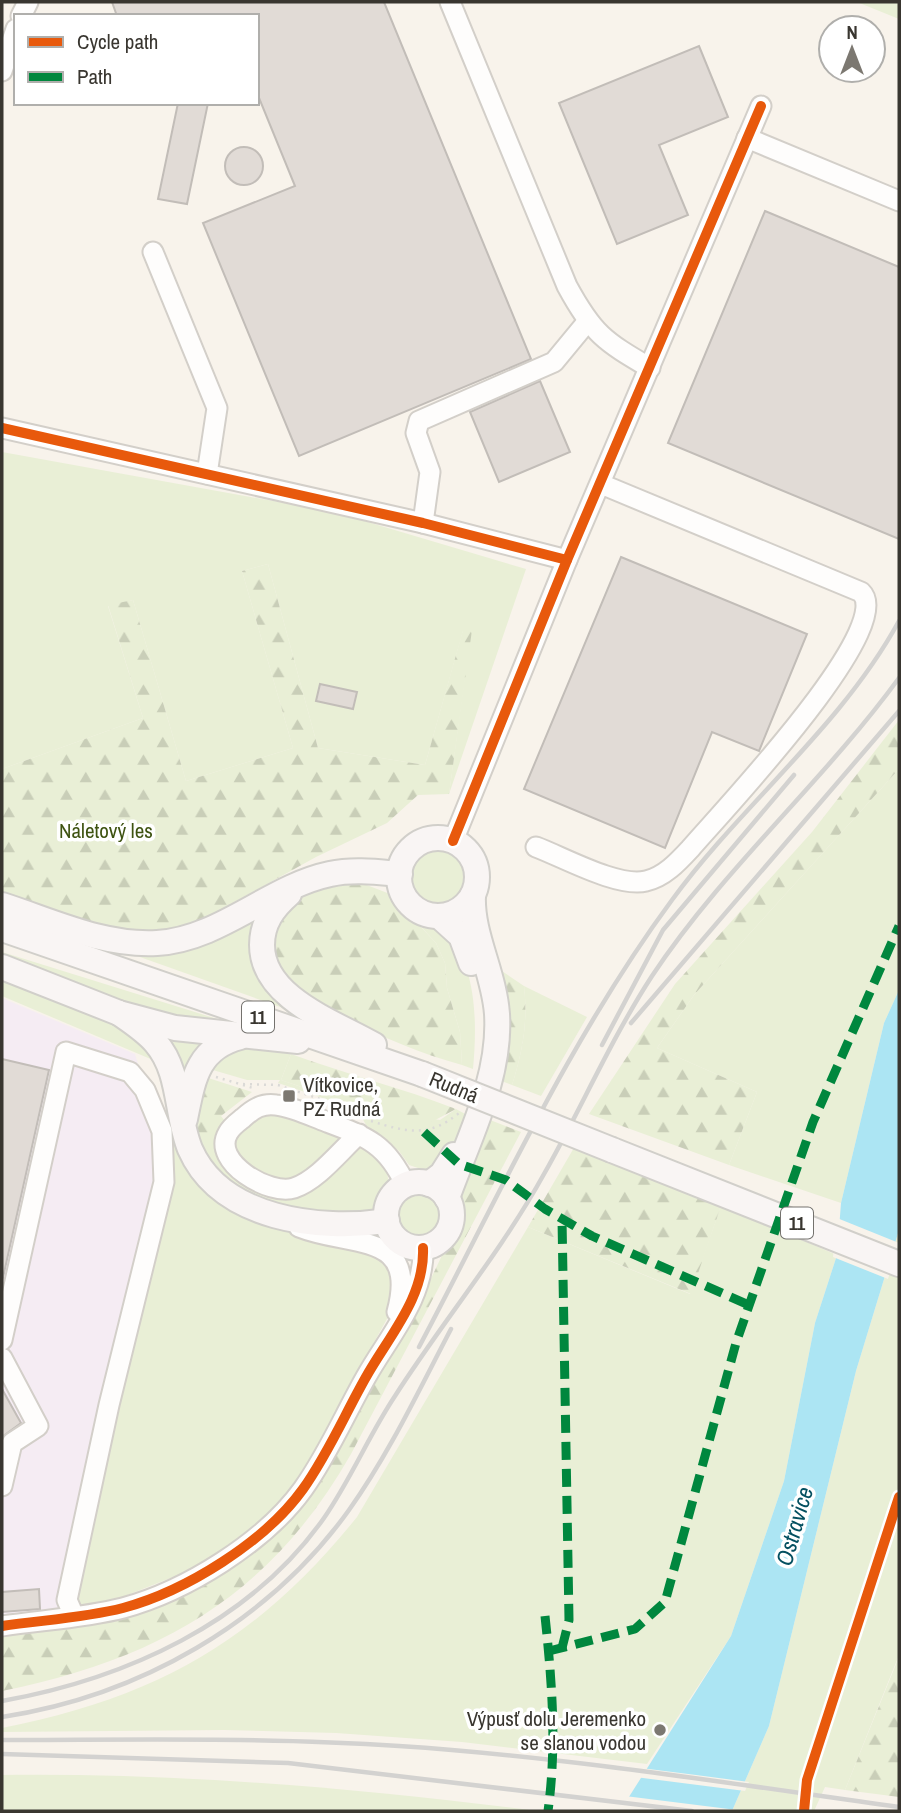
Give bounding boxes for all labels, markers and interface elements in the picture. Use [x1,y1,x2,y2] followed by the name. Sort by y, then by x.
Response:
[14,14,259,105] legend
[817,14,887,84] north arrow
[846,19,858,45] text: N
[77,27,158,56] text: Cycle path
[77,62,112,91] text: Path
[59,816,153,845] park label: Náletový les
[242,1001,274,1032] road number: 11
[425,1064,483,1110] street label: Rudná
[303,1070,381,1123] place label: Vítkovice, PZ Rudná
[281,1088,297,1104] marker: Vítkovice, PZ Rudná
[781,1208,813,1238] road number: 11
[768,1483,820,1569] water label: Ostravice
[467,1704,646,1757] place label: Výpusť dolu Jeremenko se slanou vodou
[652,1722,668,1738] marker: Výpusť dolu Jeremenko se slanou vodou

